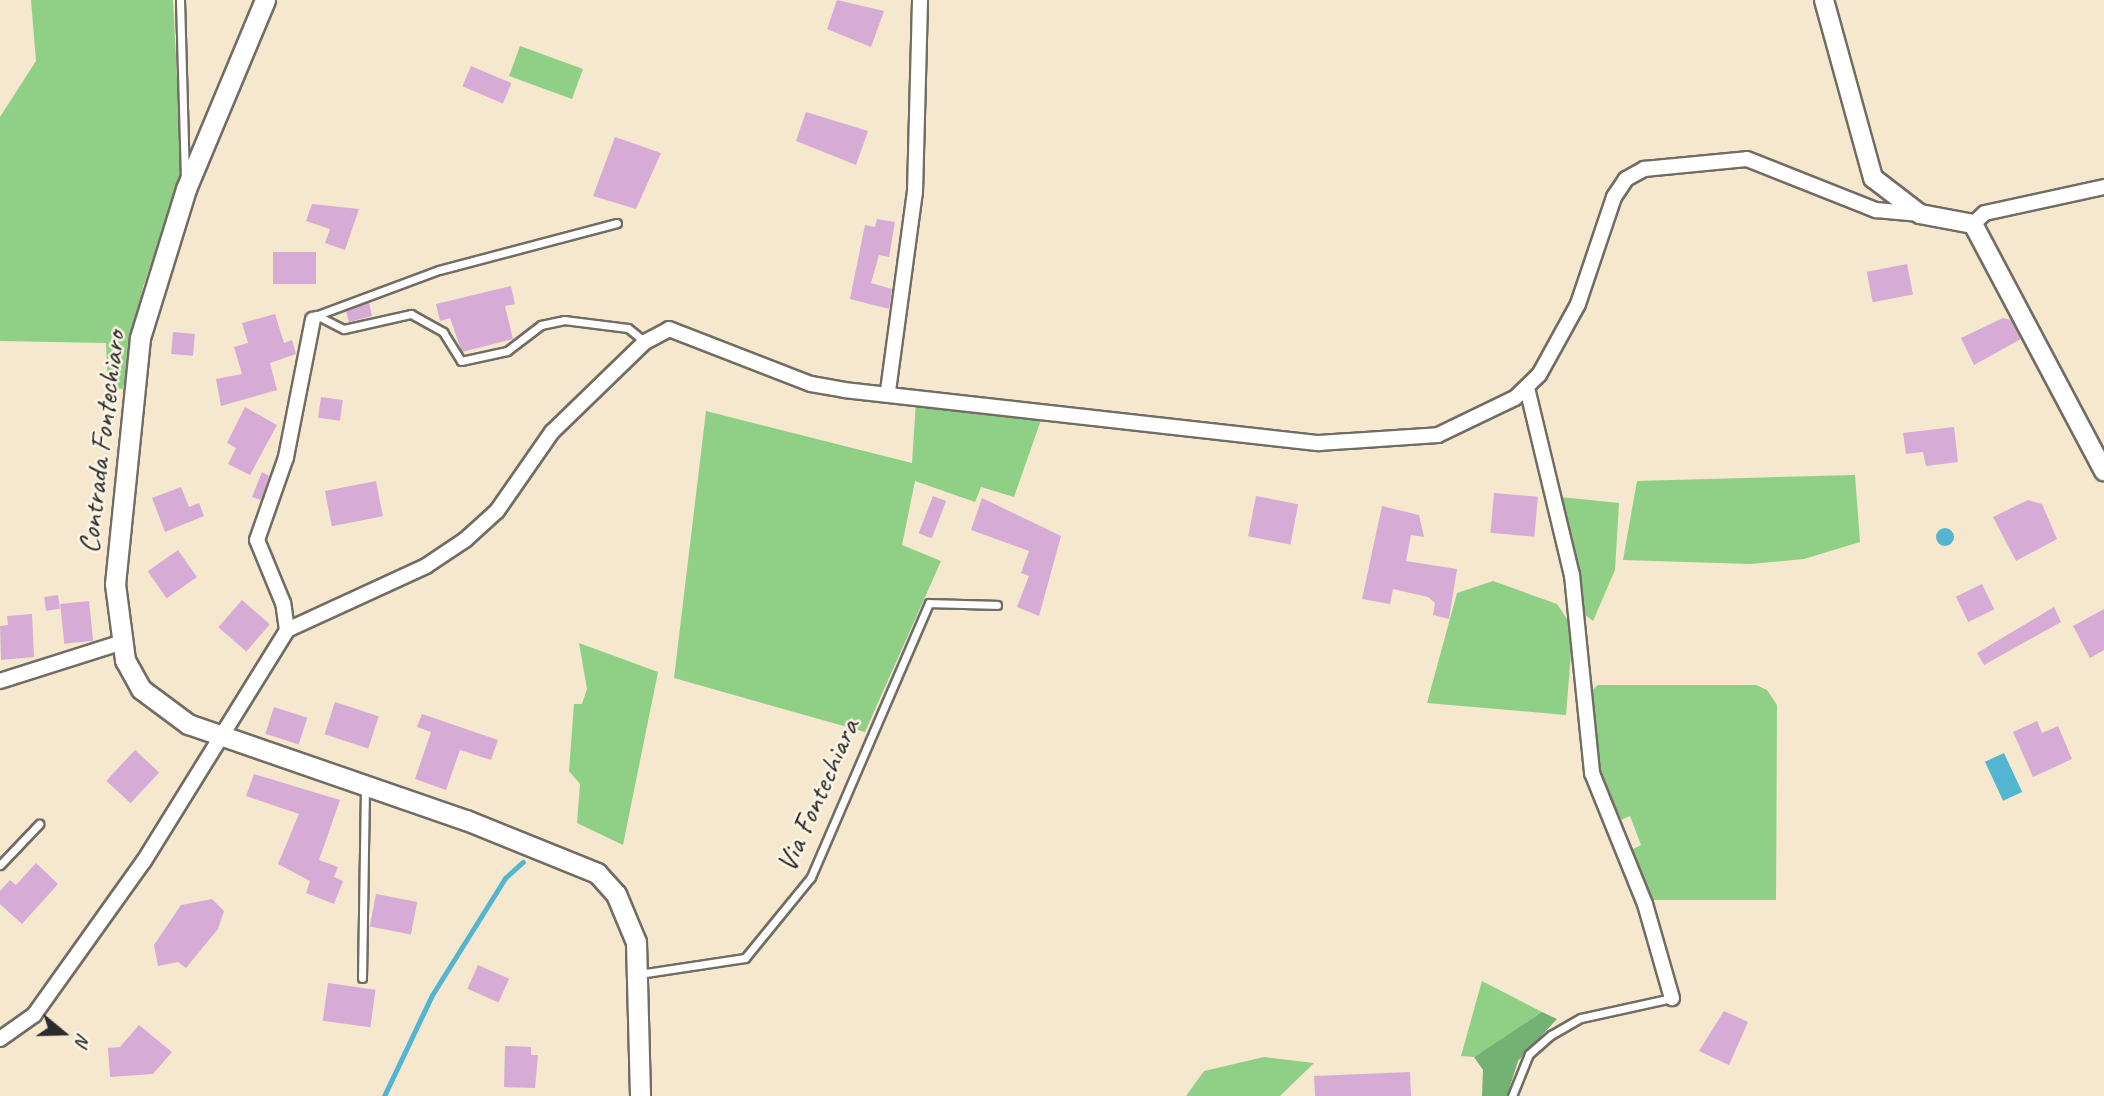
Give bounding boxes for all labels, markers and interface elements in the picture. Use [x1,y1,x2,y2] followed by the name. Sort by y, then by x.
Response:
[69,328,133,556] street label: Contrada Fontechiaro
[767,713,867,877] street label: Via Fontechiara
[28,998,98,1068] north arrow
[70,1030,96,1049] text: N

